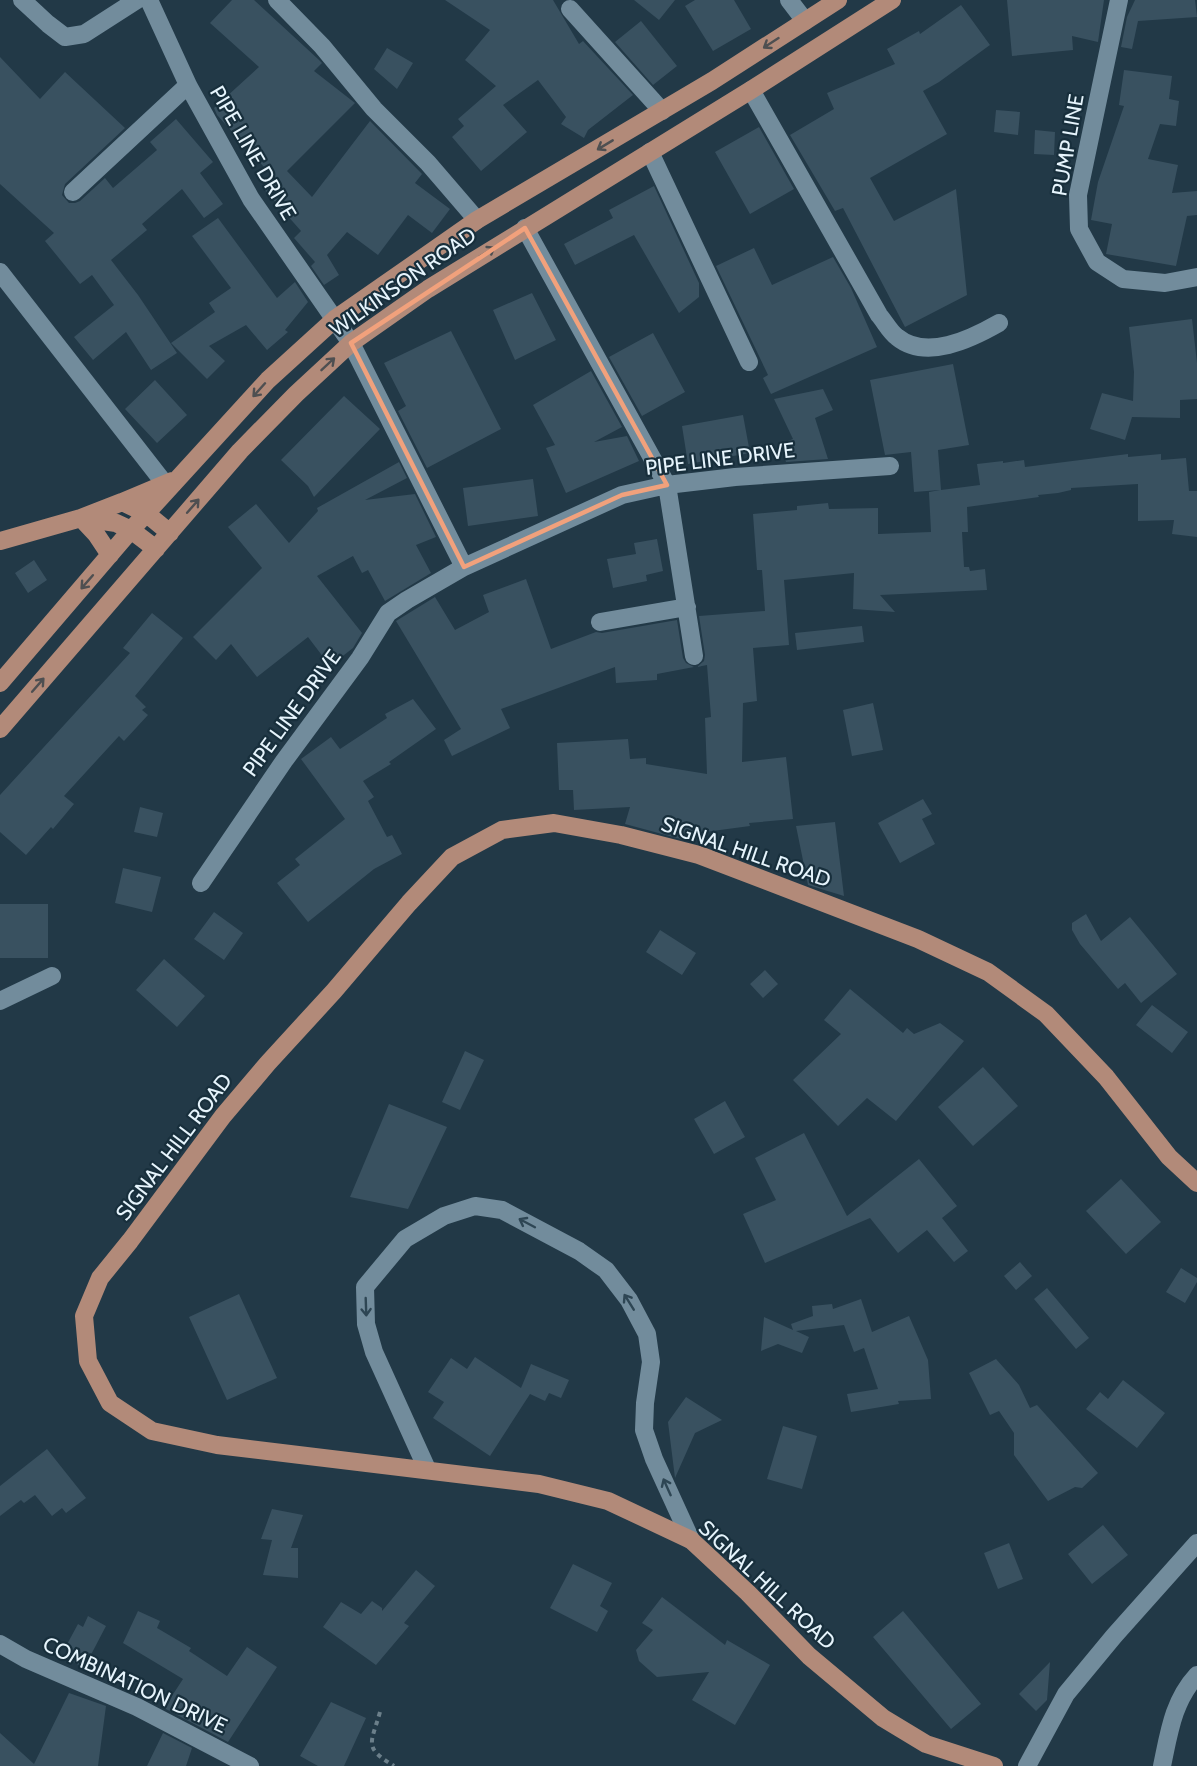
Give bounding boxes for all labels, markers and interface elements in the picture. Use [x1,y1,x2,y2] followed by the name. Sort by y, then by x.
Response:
[763,36,780,49] one-way arrow
[205,81,302,224] street label: PIPE LINE DRIVE
[1046,92,1089,198] street label: PUMP LINE
[597,139,614,151] one-way arrow
[325,222,481,341] street label: WILKINSON ROAD
[478,246,494,258] one-way arrow
[320,357,335,371] one-way arrow
[252,383,266,398] one-way arrow
[644,437,796,480] street label: PIPE LINE DRIVE
[187,498,200,514] one-way arrow
[80,574,93,590] one-way arrow
[237,644,346,781] street label: PIPE LINE DRIVE
[31,678,45,693] one-way arrow
[658,811,834,892] street label: SIGNAL HILL ROAD
[110,1068,237,1225] street label: SIGNAL HILL ROAD
[519,1217,536,1229] one-way arrow
[623,1294,635,1311] one-way arrow
[360,1297,371,1317] one-way arrow
[660,1478,671,1496] one-way arrow
[694,1515,841,1654] street label: SIGNAL HILL ROAD
[39,1631,231,1738] street label: COMBINATION DRIVE

